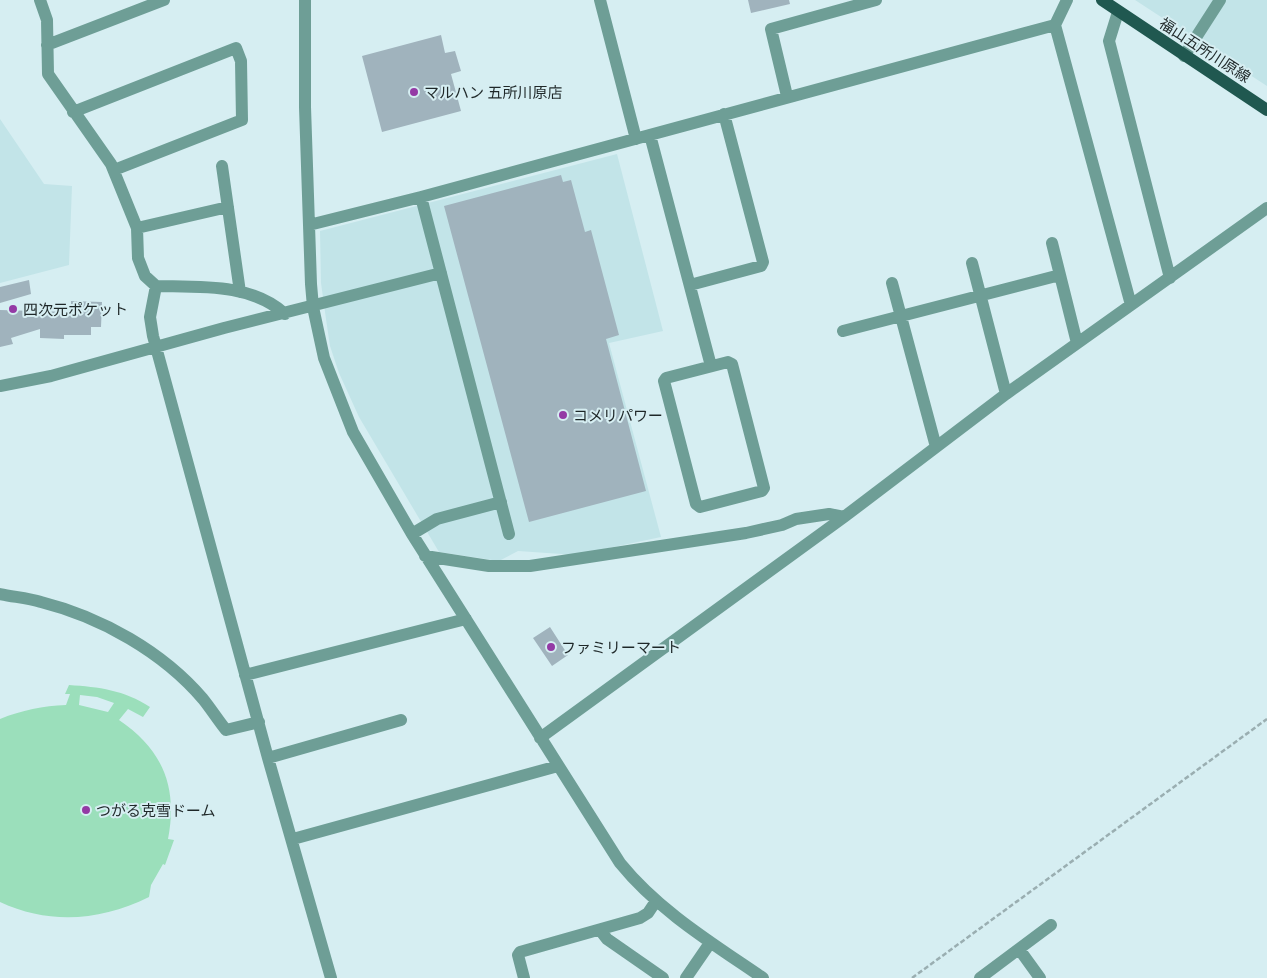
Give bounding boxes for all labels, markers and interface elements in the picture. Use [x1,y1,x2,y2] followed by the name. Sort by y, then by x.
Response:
[1156,14,1254,86] street label: 福山五所川原線
[424,84,562,101] place label: マルハン 五所川原店
[408,86,420,98] marker: マルハン 五所川原店
[23,301,128,318] place label: 四次元ポケット
[7,303,19,315] marker: 四次元ポケット
[573,407,663,424] place label: コメリパワー
[557,409,569,421] marker: コメリパワー
[561,639,681,656] place label: ファミリーマート
[545,641,557,653] marker: ファミリーマート
[96,802,216,819] place label: つがる克雪ドーム
[80,804,92,816] marker: つがる克雪ドーム

